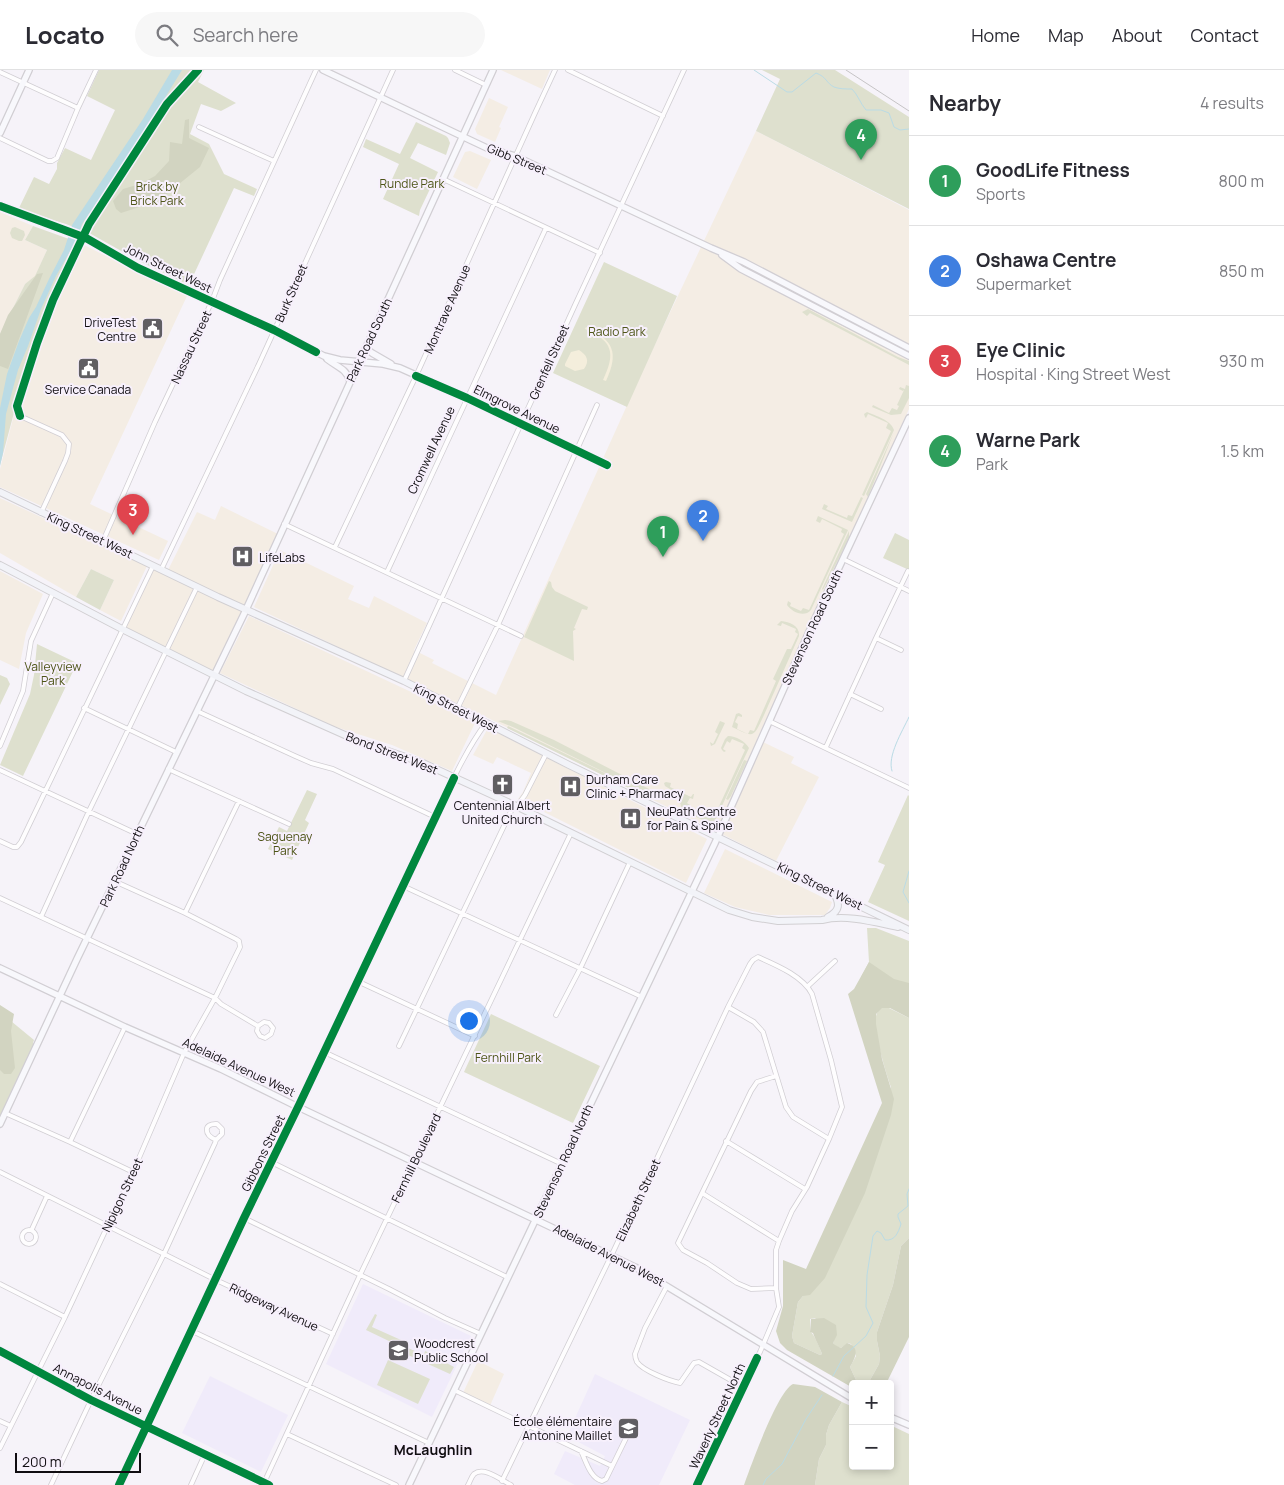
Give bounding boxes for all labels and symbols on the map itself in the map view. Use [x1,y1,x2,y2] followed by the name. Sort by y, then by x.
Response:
[845,119,877,160] pin: 4
[485,139,550,179] street label: Gibb Street
[379,175,446,192] park label: Rundle Park
[130,178,185,209] park label: Brick by Brick Park
[121,239,215,297] street label: John Street West
[271,261,312,325] street label: Burk Street
[420,262,474,356] street label: Montrave Avenue
[342,295,396,385] street label: Park Road South
[167,307,215,386] street label: Nassau Street
[84,314,136,345] place label: DriveTest Centre
[140,317,164,341] public building icon: DriveTest Centre
[525,321,573,402] street label: Grenfell Street
[588,323,647,340] park label: Radio Park
[76,356,100,380] public building icon: Service Canada
[45,381,131,398] place label: Service Canada
[471,381,563,437] street label: Elmgrove Avenue
[403,403,459,497] street label: Cromwell Avenue
[117,494,149,535] pin: 3
[687,500,719,541] pin: 2
[44,508,136,562] street label: King Street West
[647,516,679,557] pin: 1
[231,545,255,569] hospital icon: LifeLabs
[259,549,305,566] place label: LifeLabs
[778,566,846,688] street label: Stevenson Road South
[24,658,82,689] park label: Valleyview Park
[411,679,501,737] street label: King Street West
[344,728,441,778] street label: Bond Street West
[586,771,684,802] place label: Durham Care Clinic + Pharmacy
[490,772,514,796] church icon: Centennial Albert United Church
[558,774,582,798] hospital icon: Durham Care Clinic + Pharmacy
[454,797,550,828] place label: Centennial Albert United Church
[647,803,736,834] place label: NeuPath Centre for Pain & Spine
[619,806,643,830] hospital icon: NeuPath Centre for Pain & Spine
[96,822,148,910] street label: Park Road North
[258,828,313,859] park label: Saguenay Park
[775,858,866,914] street label: King Street West
[456,1008,482,1034] your location
[180,1033,298,1101] street label: Adelaide Avenue West
[475,1049,542,1066] park label: Fernhill Park
[529,1101,597,1221] street label: Stevenson Road North
[387,1111,445,1205] street label: Fernhill Boulevard
[237,1112,289,1194] street label: Gibbons Street
[97,1155,147,1235] street label: Nipigon Street
[612,1156,665,1244] street label: Elizabeth Street
[551,1220,668,1290] street label: Adelaide Avenue West
[227,1279,321,1335] street label: Ridgeway Avenue
[414,1335,488,1366] place label: Woodcrest Public School
[386,1338,410,1362] school or university icon: Woodcrest Public School
[50,1359,146,1419] street label: Annapolis Avenue
[685,1360,749,1472] street label: Waverly Street North
[513,1413,612,1444] place label: École élémentaire Antonine Maillet
[616,1416,640,1440] school or university icon: École élémentaire Antonine Maillet
[394,1440,472,1459] district label: McLaughlin
[15,1450,141,1473] scale bar

